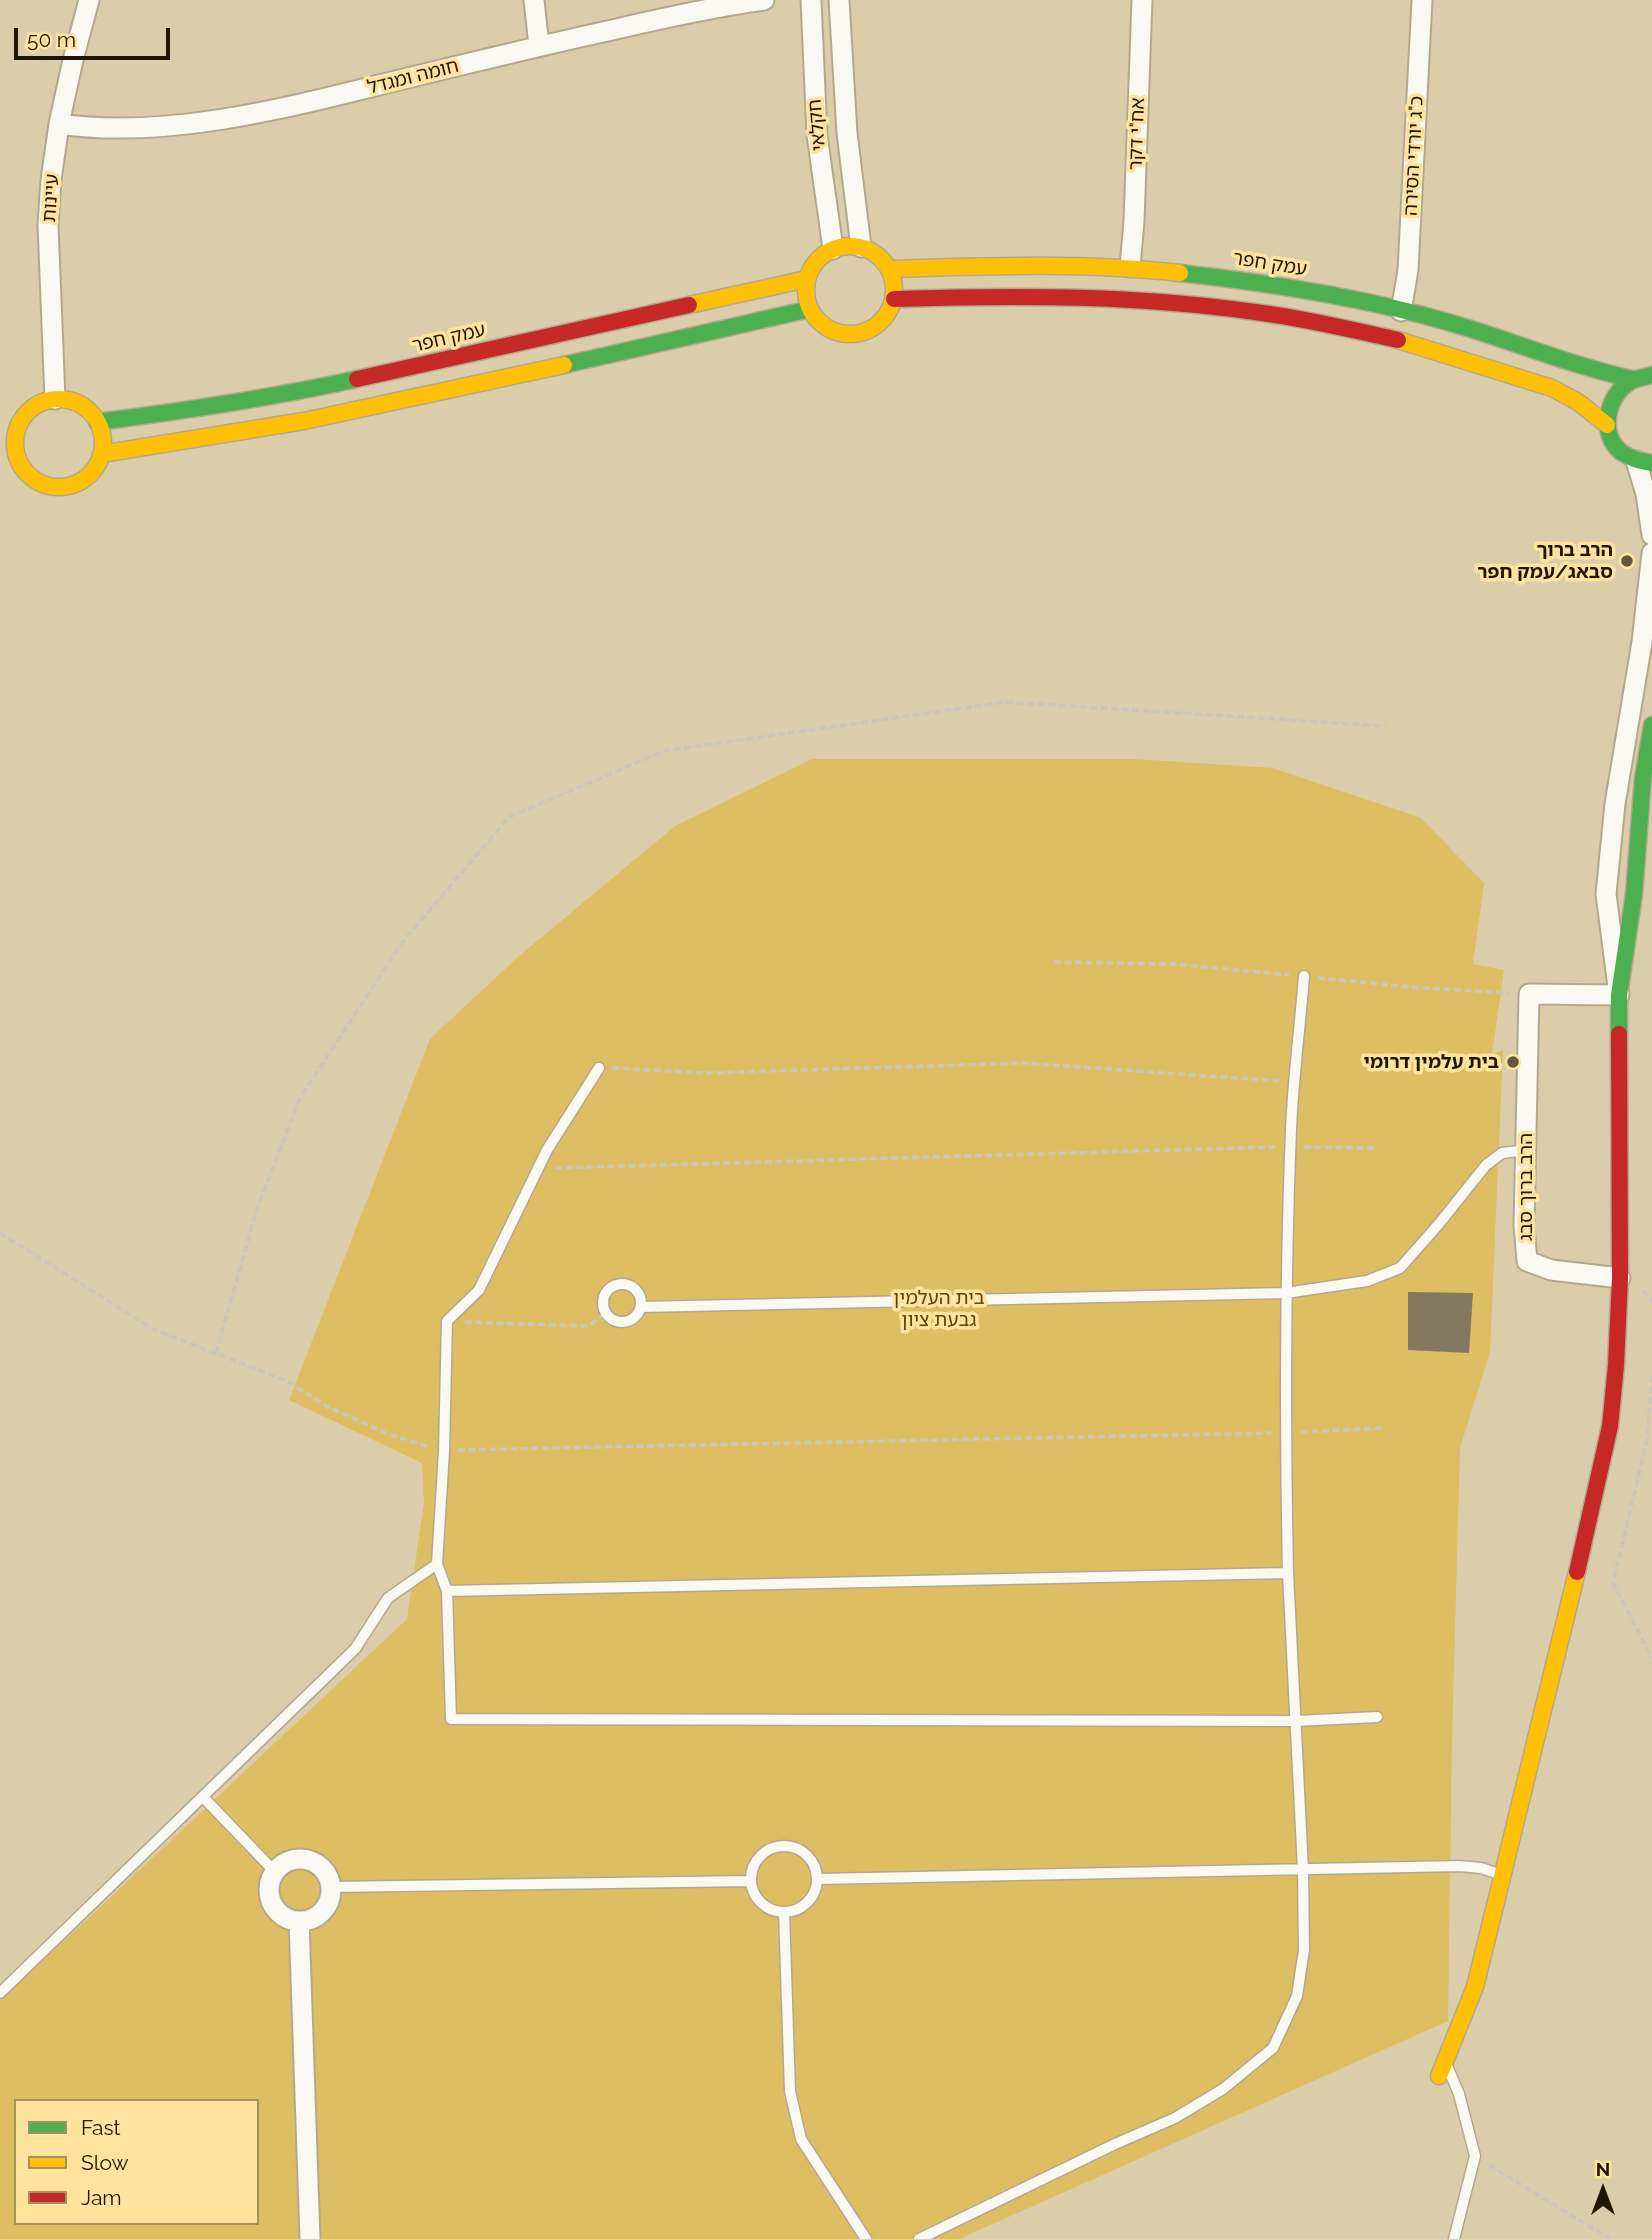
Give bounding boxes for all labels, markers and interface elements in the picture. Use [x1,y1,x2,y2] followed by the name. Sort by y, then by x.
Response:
[18,14,173,58] scale bar
[27,27,76,52] text: 50 m
[365,55,461,99] street label: חומה ומגדל
[1399,95,1429,217] street label: כ"ג יורדי הסירה
[1124,97,1150,171] street label: אח"י דקר
[803,98,831,152] street label: חקלאי
[38,173,64,223] street label: עיינות
[1231,247,1309,281] street label: עמק חפר
[410,319,488,357] street label: עמק חפר
[1477,539,1613,583] place label: הרב ברוך סבאג/עמק חפר
[1619,553,1635,569] marker: הרב ברוך סבאג/עמק חפר
[1363,1051,1499,1073] place label: בית עלמין דרומי
[1505,1054,1521,1070] marker: בית עלמין דרומי
[1515,1133,1537,1241] street label: הרב ברוך סבג
[893,1287,985,1331] park label: בית העלמין גבעת ציון
[14,2099,259,2225] legend
[81,2115,121,2140] text: Fast
[81,2150,129,2175] text: Slow
[1568,2155,1638,2225] north arrow
[1596,2158,1610,2180] text: N
[81,2185,122,2210] text: Jam

